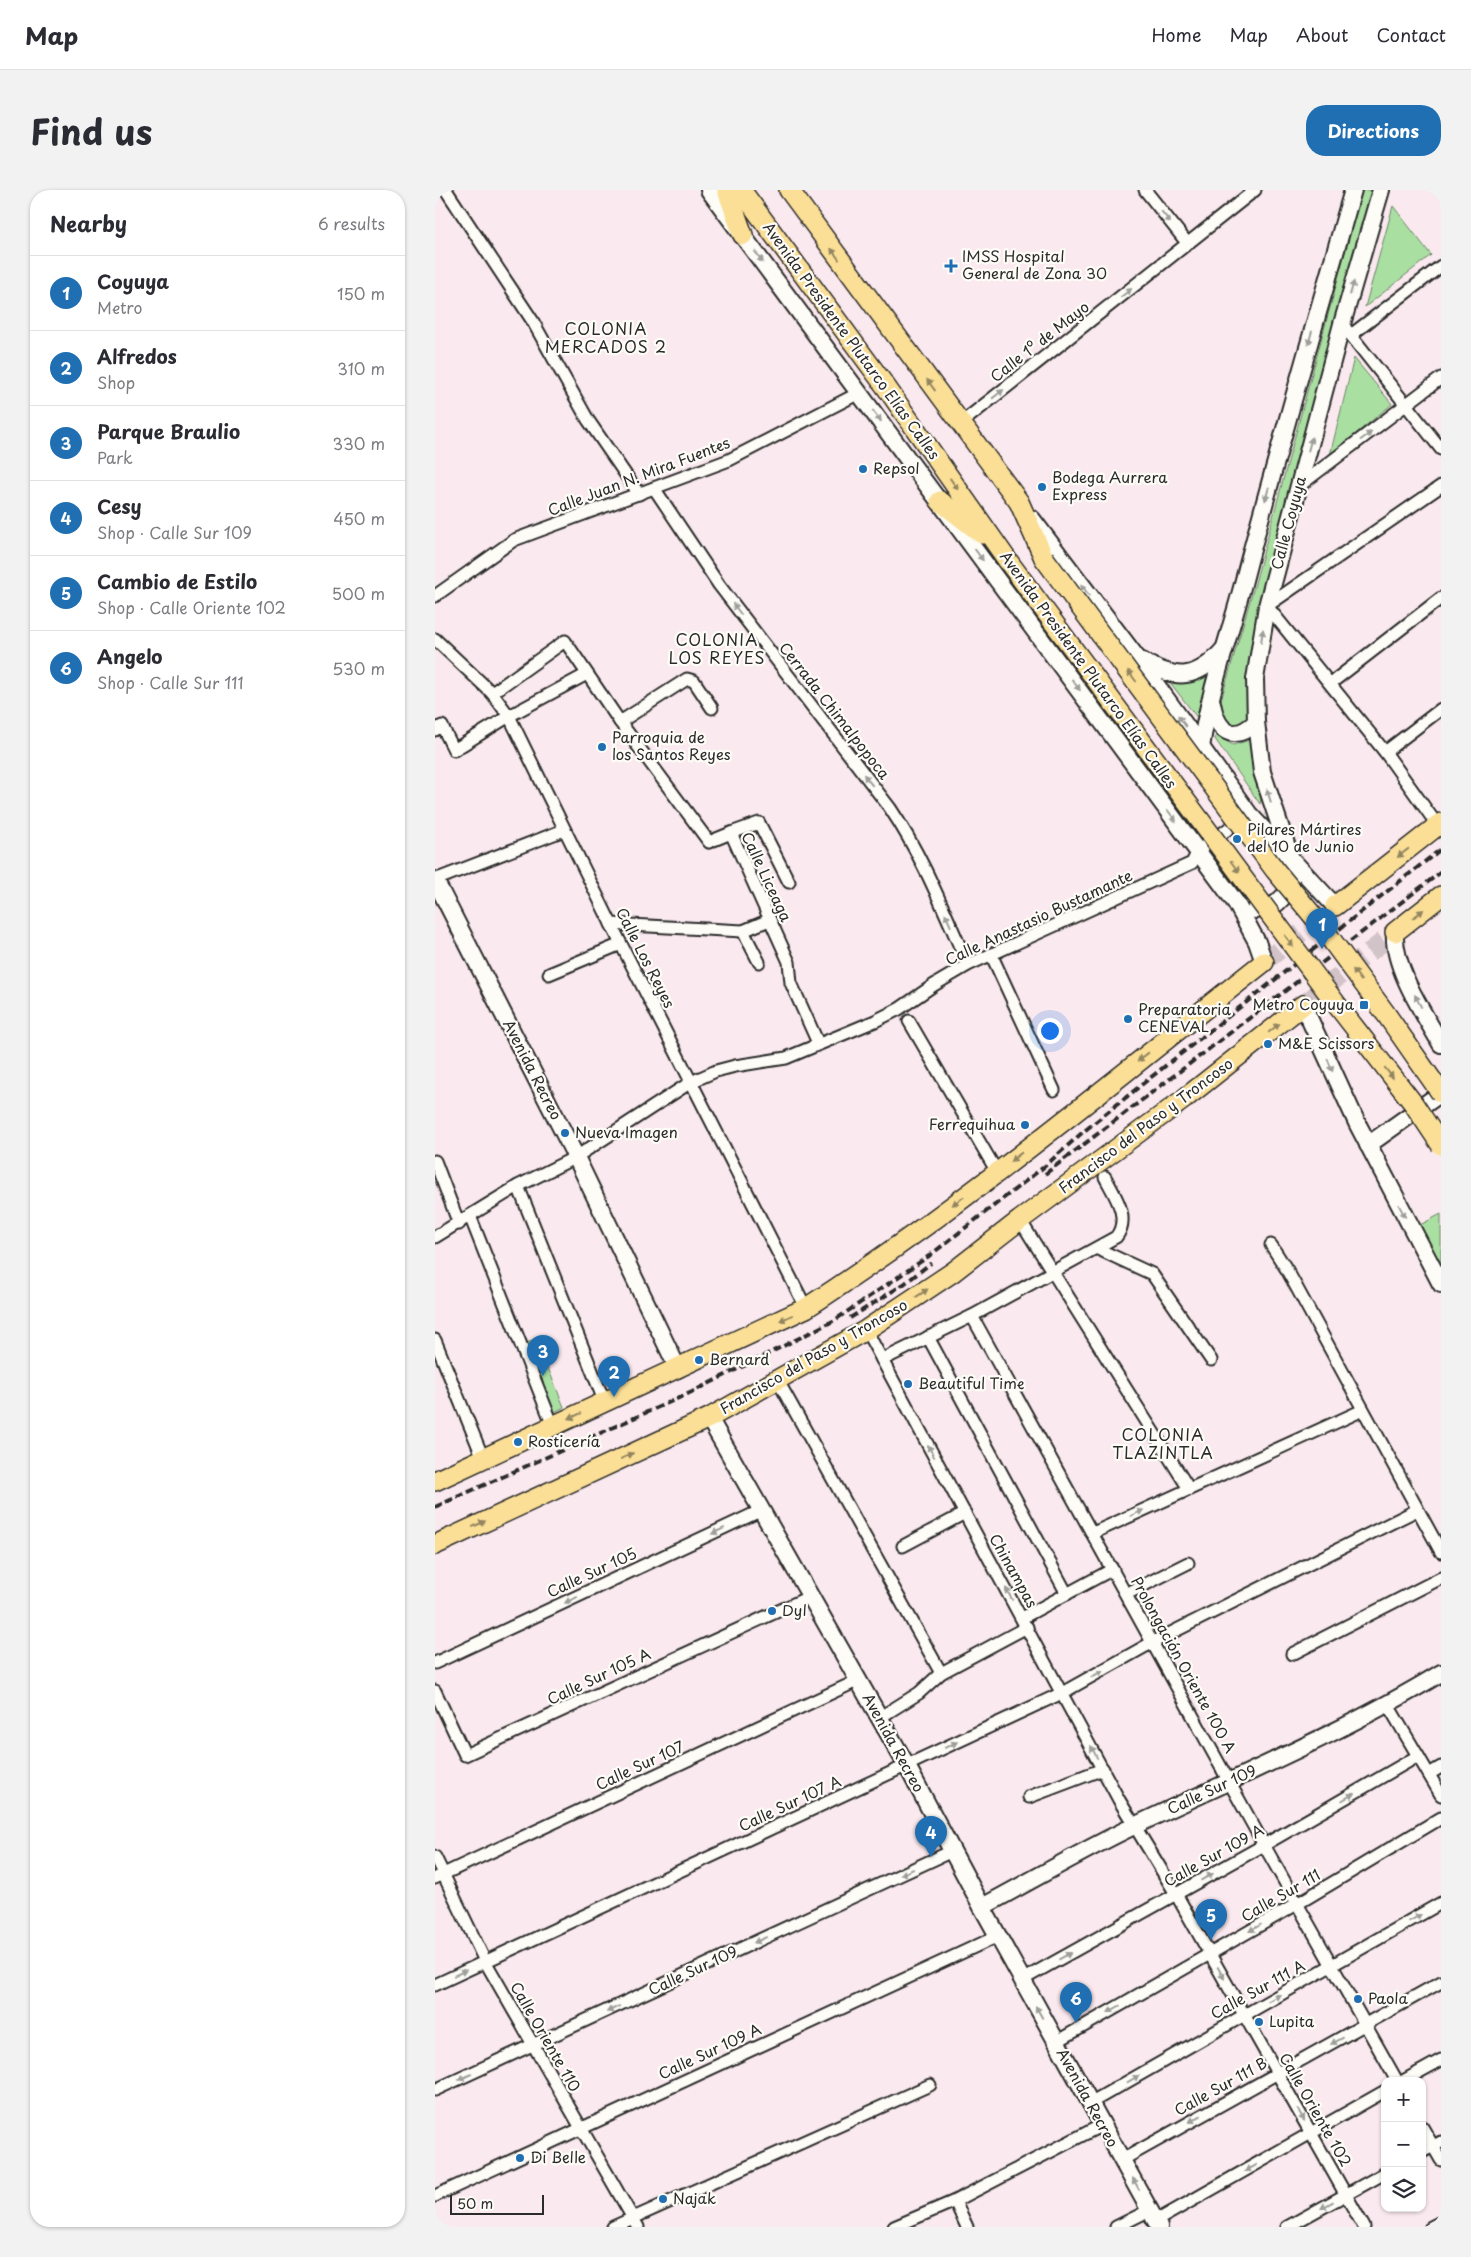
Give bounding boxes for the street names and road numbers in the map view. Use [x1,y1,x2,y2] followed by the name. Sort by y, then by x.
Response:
[758,217,946,464] street label: Avenida Presidente Plutarco Elías Calles
[985,295,1093,387] street label: Calle 1º de Mayo
[544,430,733,521] street label: Calle Juan N. Mira Fuentes
[1264,473,1311,572] street label: Calle Coyuya
[995,546,1183,793] street label: Avenida Presidente Plutarco Elías Calles
[774,637,897,784] street label: Cerrada Chimalpopoca
[736,828,798,926] street label: Calle Liceaga
[941,863,1136,970] street label: Calle Anastasio Bustamante
[611,903,682,1012] street label: Calle Los Reyes
[498,1015,569,1124] street label: Avenida Recreo
[1053,1051,1237,1198] street label: Francisco del Paso y Troncoso
[715,1292,911,1419] street label: Francisco del Paso y Troncoso
[984,1529,1044,1612] street label: Chinampas
[543,1541,640,1603] street label: Calle Sur 105
[1126,1572,1243,1757] street label: Prolongación Oriente 100 A
[543,1642,654,1710] street label: Calle Sur 105 A
[858,1689,931,1796] street label: Avenida Recreo
[591,1734,688,1795] street label: Calle Sur 107
[1163,1758,1260,1819] street label: Calle Sur 109
[734,1769,844,1836] street label: Calle Sur 107 A
[1159,1818,1267,1892] street label: Calle Sur 109 A
[1236,1863,1324,1927] street label: Calle Sur 111
[644,1939,741,2000] street label: Calle Sur 109
[1206,1953,1309,2024] street label: Calle Sur 111 A
[505,1977,587,2096] street label: Calle Oriente 110
[654,2017,765,2085] street label: Calle Sur 109 A
[1052,2044,1125,2151] street label: Avenida Recreo
[1274,2048,1358,2170] street label: Calle Oriente 102
[1170,2051,1271,2121] street label: Calle Sur 111 B

